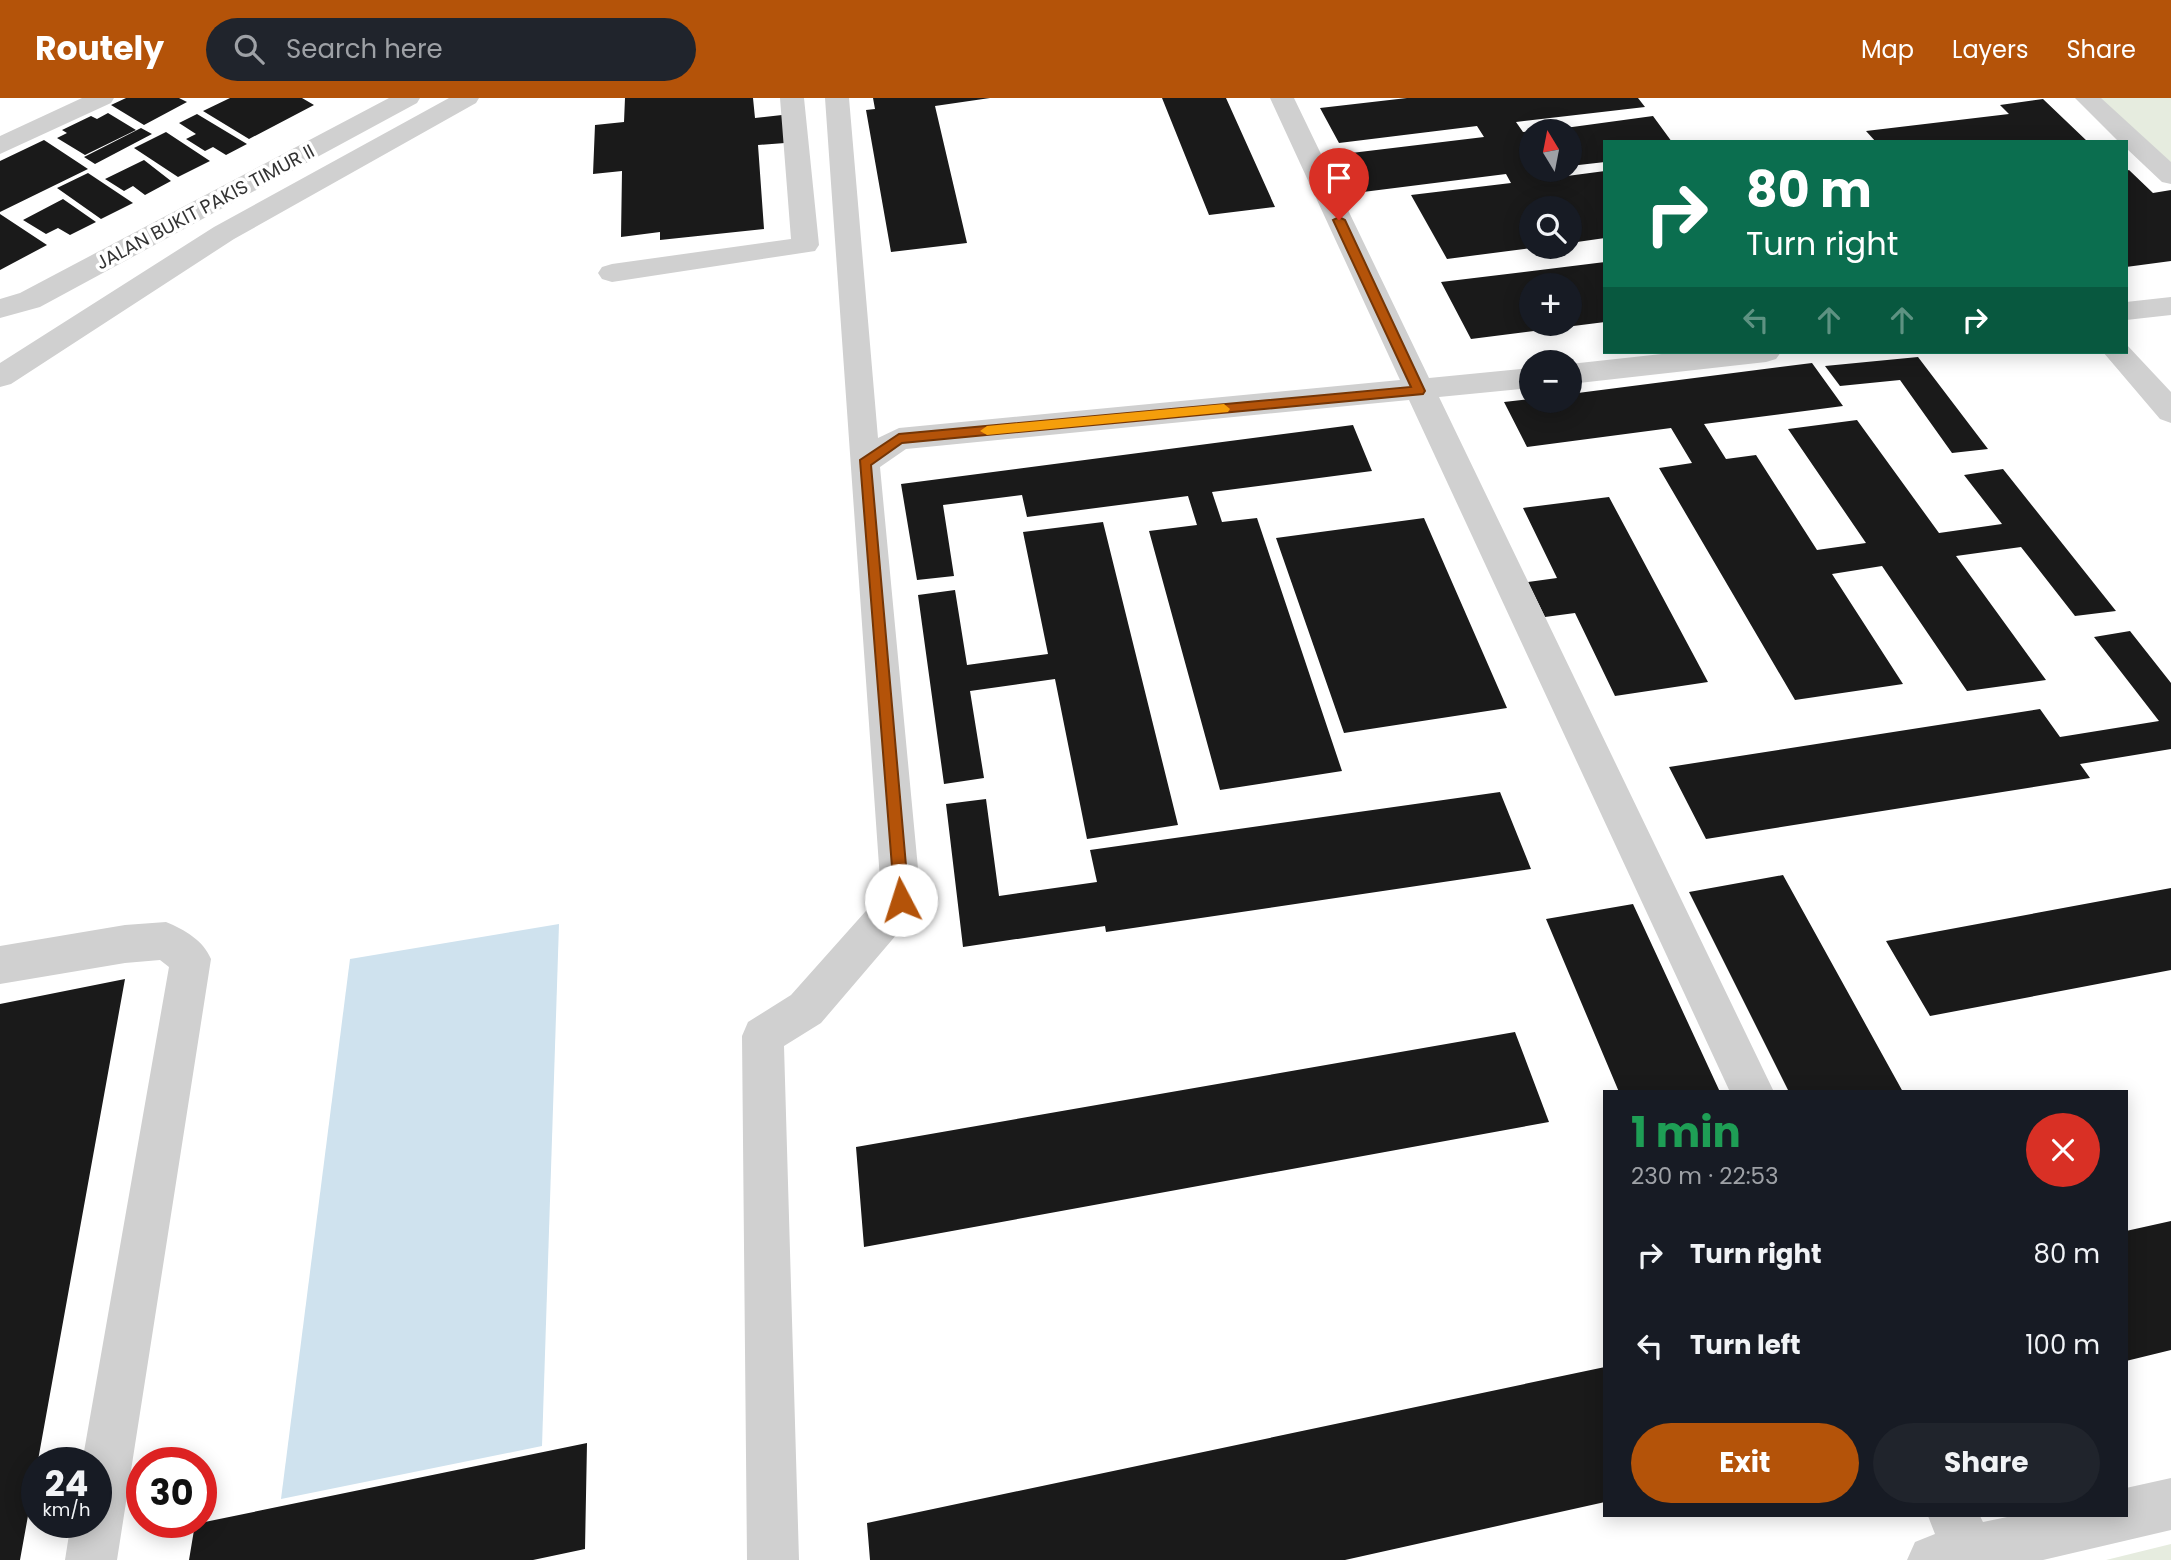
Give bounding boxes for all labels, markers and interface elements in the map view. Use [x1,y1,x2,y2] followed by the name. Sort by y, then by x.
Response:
[206,18,696,81] search box
[35,25,164,72] text: Routely
[230,30,268,68] icon: search
[286,31,443,67] text: Search here
[1861,33,1914,66] text: Map
[1952,33,2028,66] text: Layers
[2066,33,2136,66] text: Share
[1519,119,1582,182] north arrow
[1519,119,1582,413] map controls
[91,138,319,276] street label: JALAN BUKIT PAKIS TIMUR II
[1309,148,1369,220] pin
[1746,156,1872,224] text: 80 m
[1320,159,1358,197] icon: arrive
[1631,168,1722,259] icon: right
[1519,196,1582,259] button: search
[1746,221,1898,266] text: Turn right
[1519,273,1582,336] button: +
[1737,301,1775,339] icon: left
[1810,301,1848,339] icon: ahead
[1883,301,1921,339] icon: ahead
[1956,301,1994,339] icon: right
[1519,350,1582,413] button: −
[864,863,938,937] position arrow
[1631,1103,1741,1162] text: 1 min
[2026,1113,2100,1187] button: close
[1631,1160,1779,1192] text: 230 m · 22:53
[1631,1236,1669,1274] icon: right
[1690,1236,1822,1272] text: Turn right
[2034,1236,2100,1272] text: 80 m
[1631,1327,1669,1365] icon: left
[1690,1327,1801,1363] text: Turn left
[2025,1327,2100,1363] text: 100 m
[1631,1423,1859,1503] button: Exit
[1873,1423,2100,1503] button: Share
[126,1447,217,1538] speed limit sign: 30
[45,1459,88,1508] text: 24
[43,1497,90,1522] text: km/h

